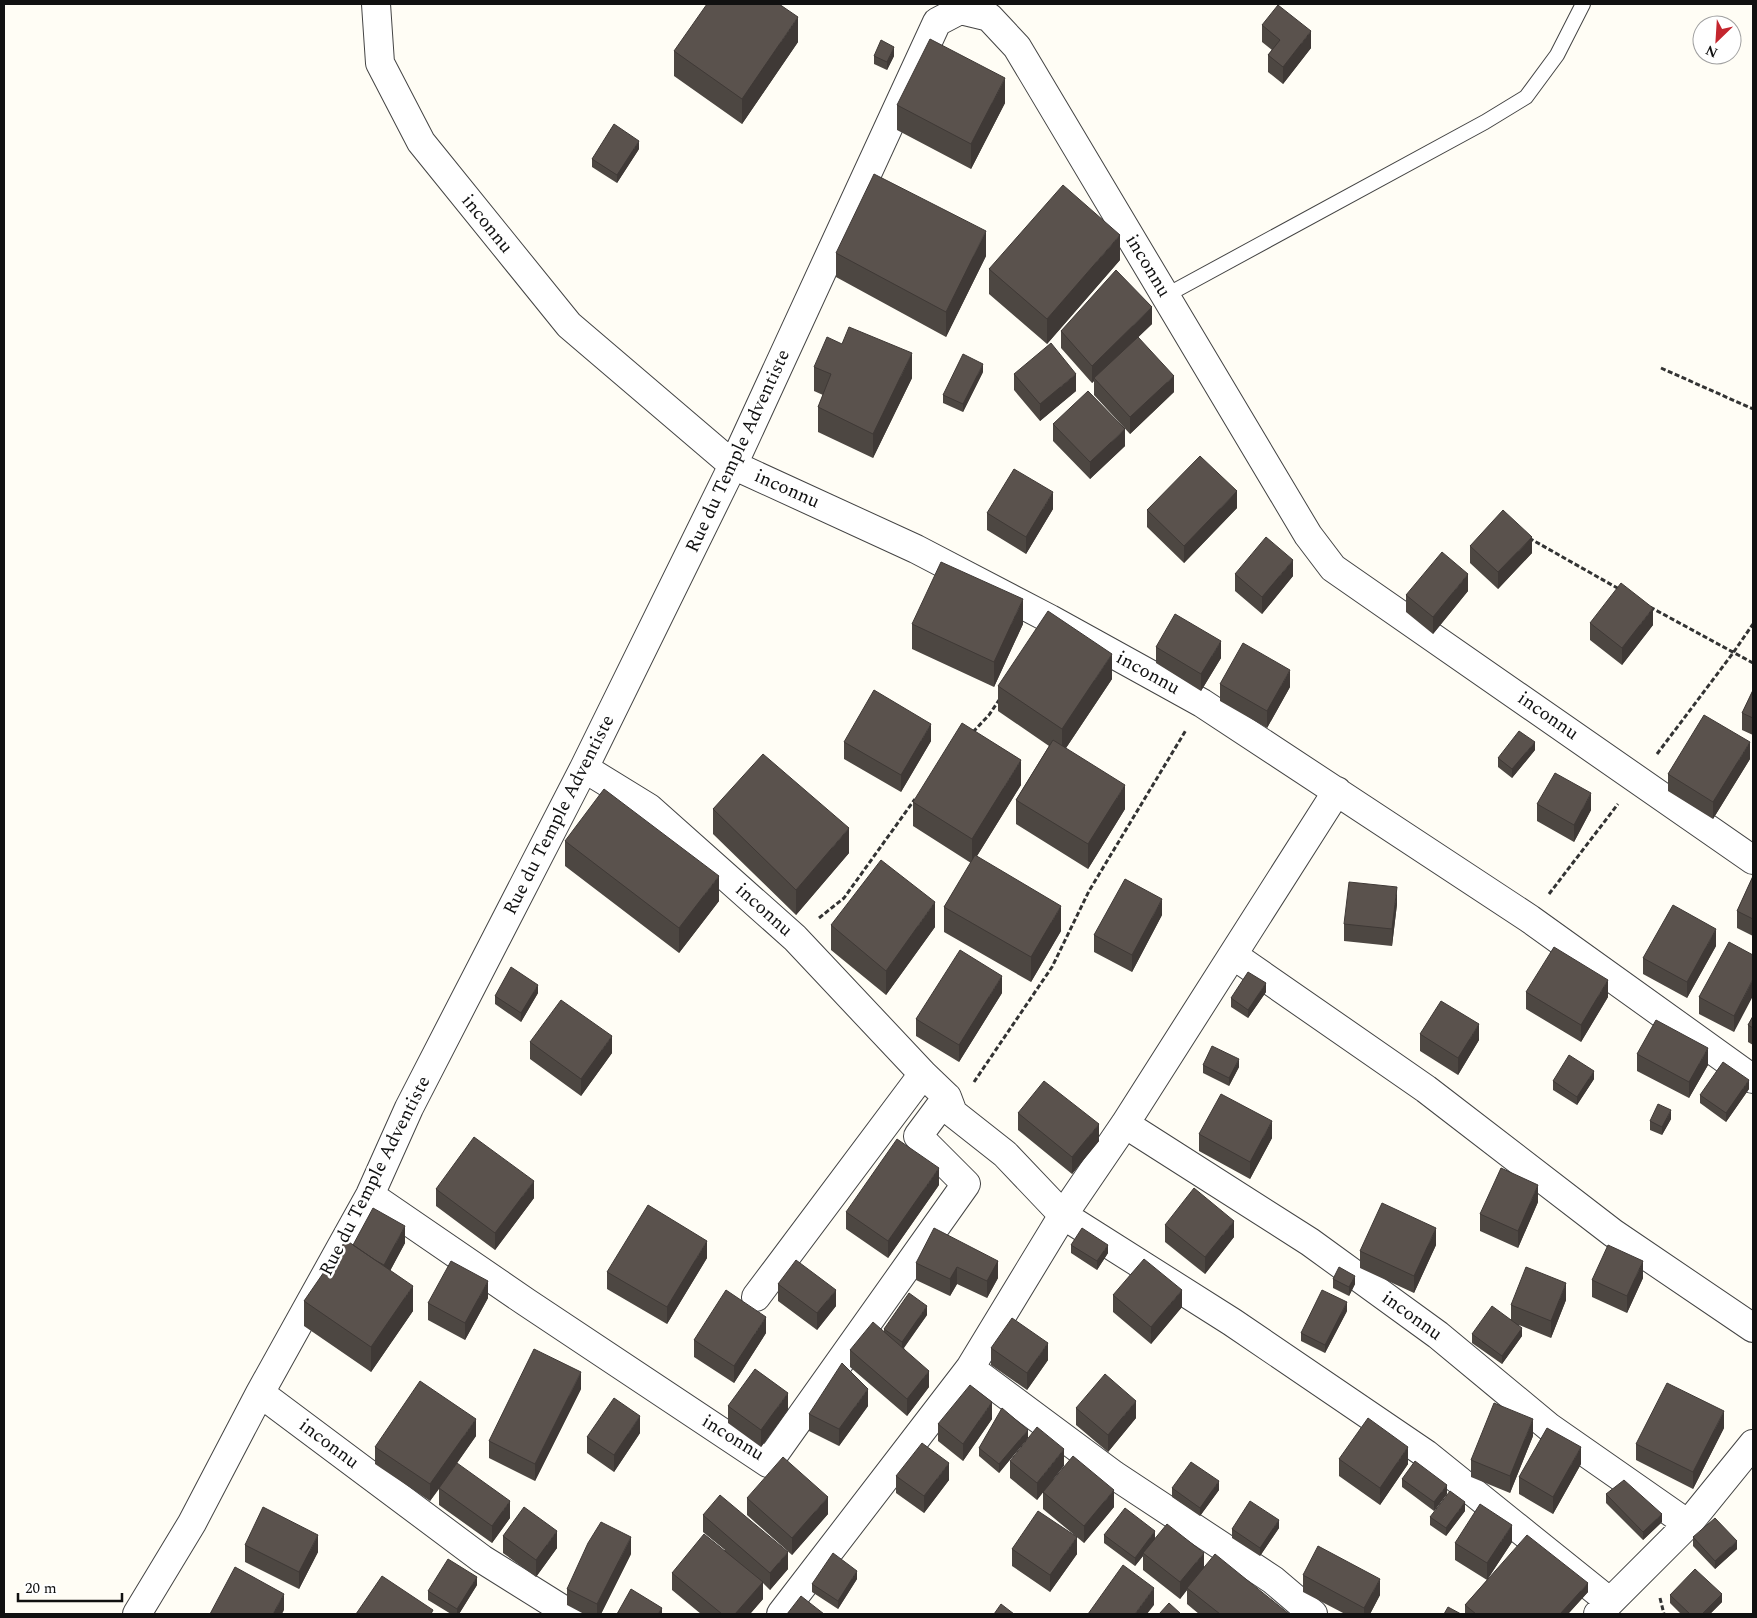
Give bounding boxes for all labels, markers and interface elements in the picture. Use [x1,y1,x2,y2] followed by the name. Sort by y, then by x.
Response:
[1692,15,1742,65] north arrow
[1702,39,1721,63] text: N
[454,188,520,260] street label: inconnu
[1118,229,1178,303] street label: inconnu
[678,345,798,557] street label: Rue du Temple Adventiste
[750,462,825,516] street label: inconnu
[1111,644,1186,703] street label: inconnu
[1511,684,1585,748] street label: inconnu
[496,710,622,920] street label: Rue du Temple Adventiste
[729,876,800,944] street label: inconnu
[312,1071,438,1281] street label: Rue du Temple Adventiste
[1376,1284,1449,1348] street label: inconnu
[696,1407,770,1469] street label: inconnu
[293,1412,366,1477] street label: inconnu
[18,1570,121,1602] scale bar
[25,1577,57,1600] text: 20 m

